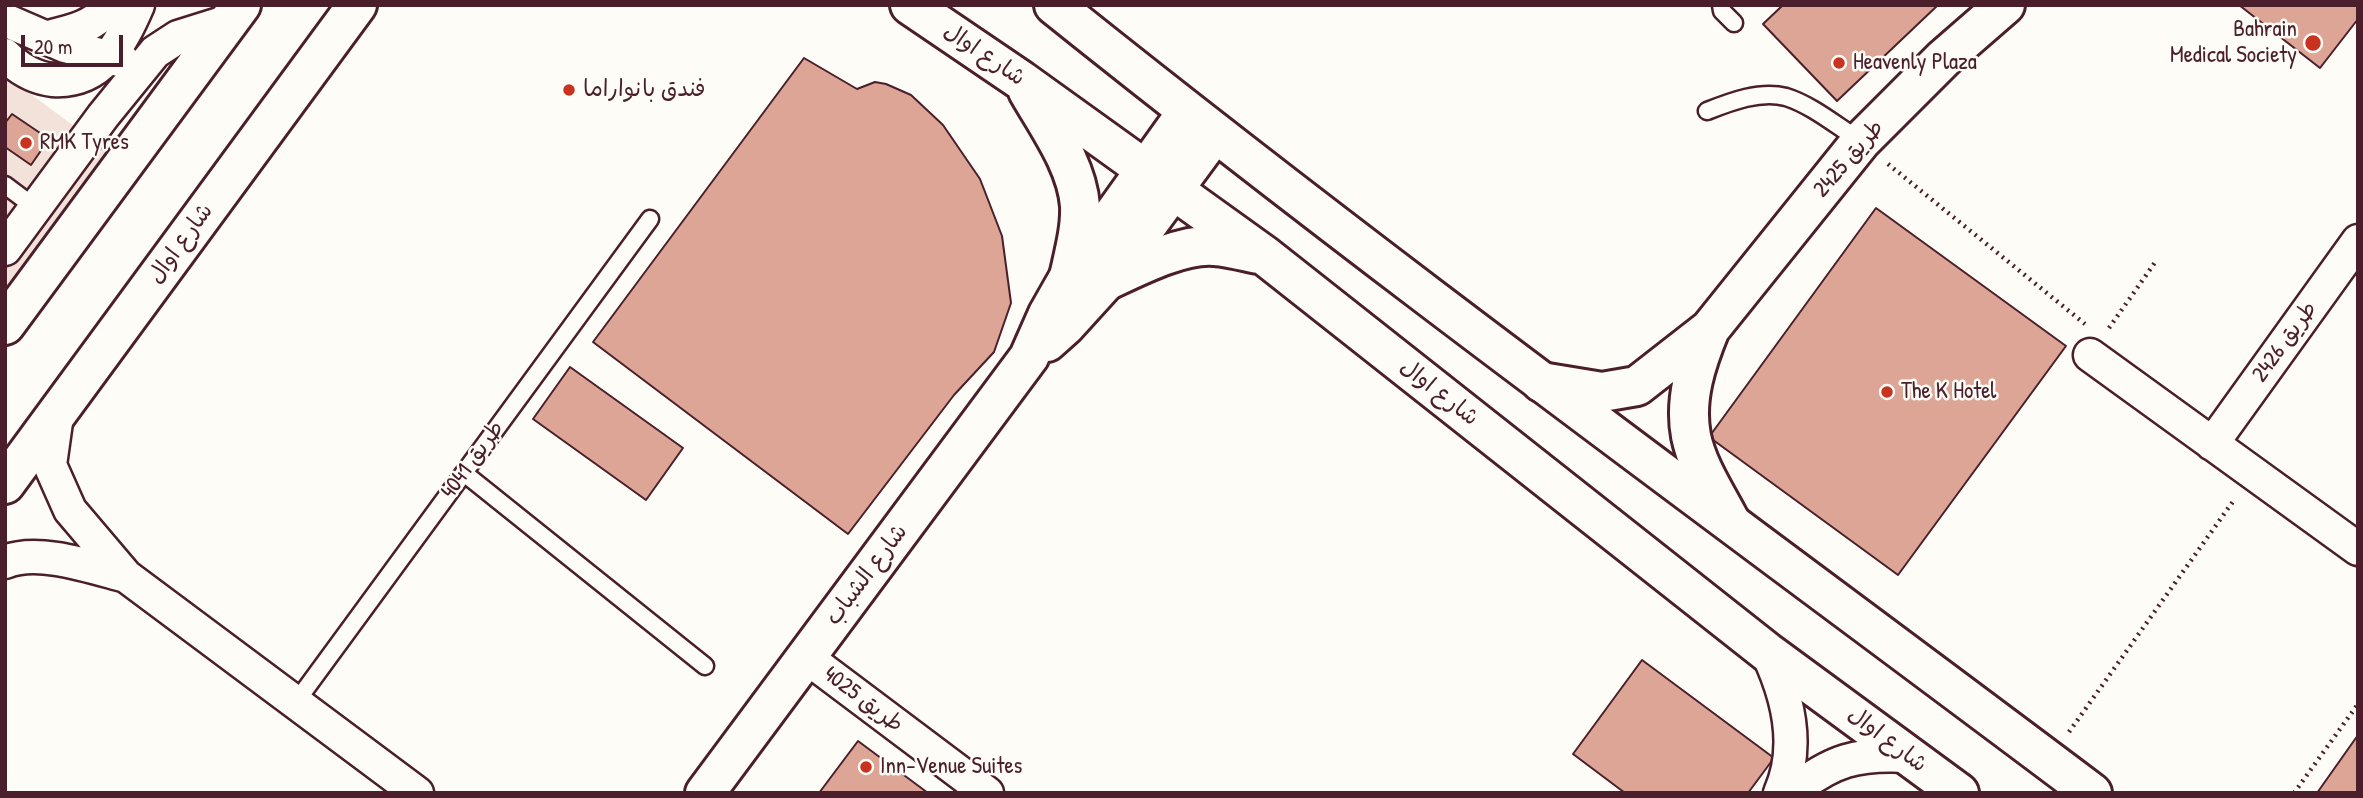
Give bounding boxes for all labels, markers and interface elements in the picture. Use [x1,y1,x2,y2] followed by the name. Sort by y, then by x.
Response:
[2170,16,2297,70] place label: Bahrain Medical Society
[938,18,1030,92] street label: شارع اوال
[24,21,126,65] scale bar
[34,32,72,61] text: 20 m
[2303,33,2323,53] marker: Bahrain Medical Society
[1853,49,1977,77] place label: Heavenly Plaza
[1831,55,1847,71] marker: Heavenly Plaza
[583,76,705,104] place label: فندق بانواراما
[561,82,577,98] marker: فندق بانواراما
[1808,115,1890,203] street label: طريق 2425
[40,129,129,157] place label: RMK Tyres
[18,135,34,151] marker: RMK Tyres
[143,198,219,290] street label: شارع اوال
[2247,296,2323,388] street label: طريق 2426
[1394,354,1484,432] street label: شارع اوال
[1901,378,1996,406] place label: The K Hotel
[1879,384,1895,400] marker: The K Hotel
[436,416,510,504] street label: طريق 4041
[820,519,914,631] street label: شارع الشباب
[818,661,908,739] street label: طريق 4025
[1842,701,1932,779] street label: شارع اوال
[880,753,1022,781] place label: Inn-Venue Suites
[858,759,874,775] marker: Inn-Venue Suites

